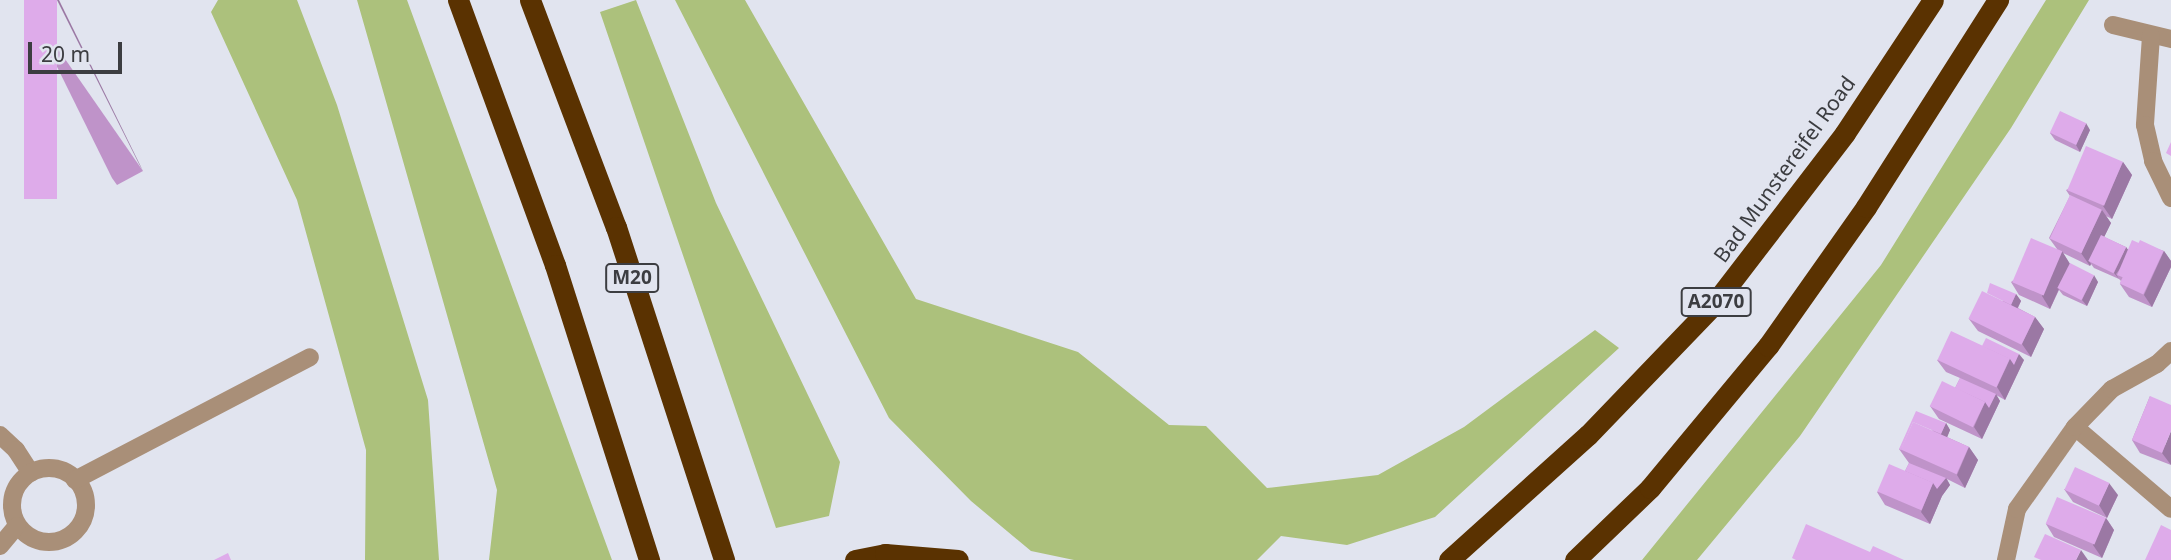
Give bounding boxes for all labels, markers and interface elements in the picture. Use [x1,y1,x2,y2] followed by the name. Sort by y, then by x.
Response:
[32,28,126,72] scale bar
[41,40,90,68] text: 20 m
[1708,71,1860,267] street label: Bad Munstereifel Road
[604,262,660,294] road number: M20
[1679,286,1753,318] road number: A2070

